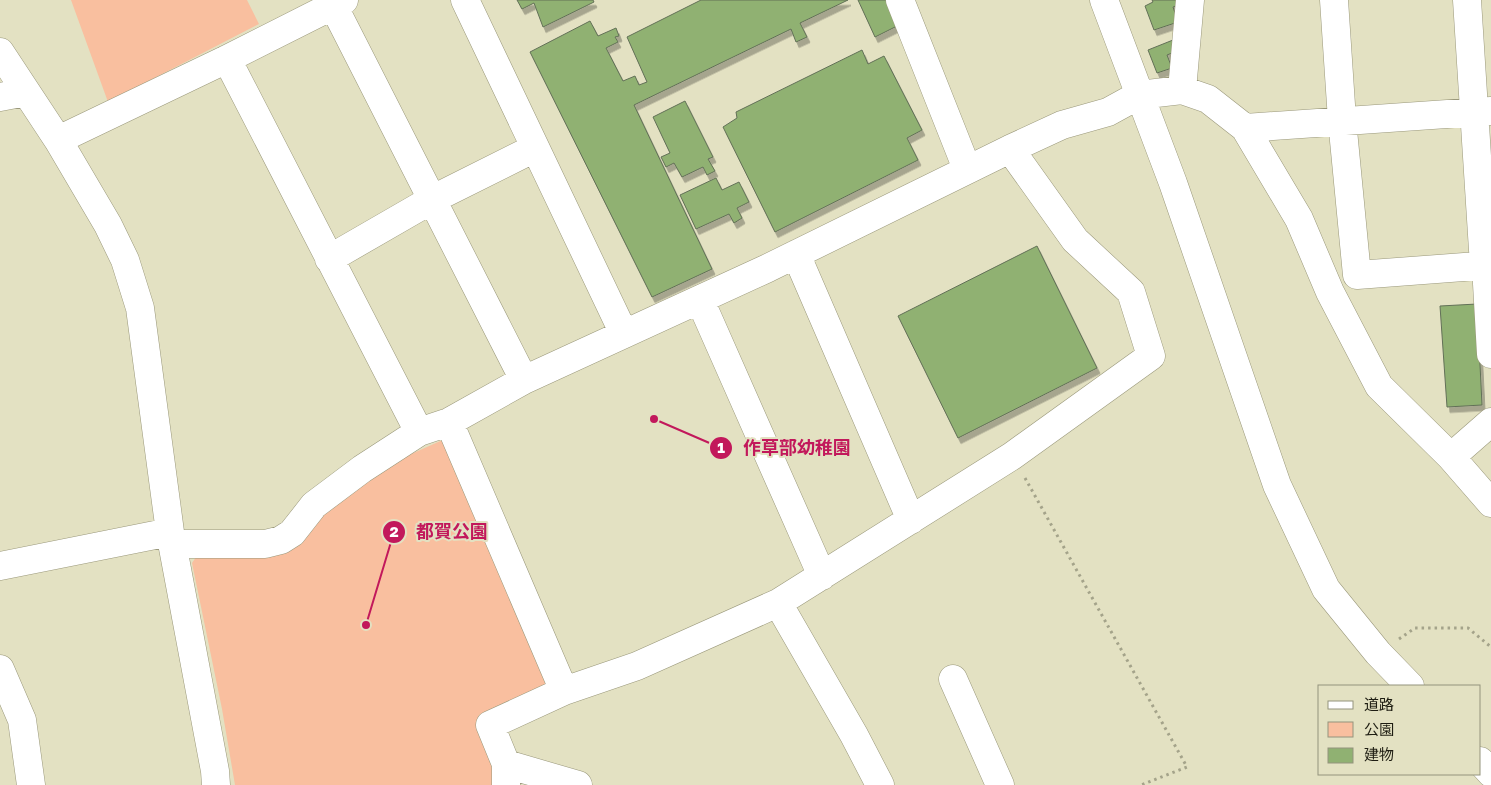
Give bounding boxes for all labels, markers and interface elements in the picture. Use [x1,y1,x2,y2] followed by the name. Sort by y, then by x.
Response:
[708,431,861,464] callout: 作草部幼稚園
[743,436,851,458] text: 作草部幼稚園
[717,438,725,456] text: 1
[381,515,498,548] callout: 都賀公園
[416,520,488,542] text: 都賀公園
[389,522,399,540] text: 2
[1318,685,1481,775] legend
[1364,695,1394,713] text: 道路
[1364,720,1394,738] text: 公園
[1364,745,1394,763] text: 建物

